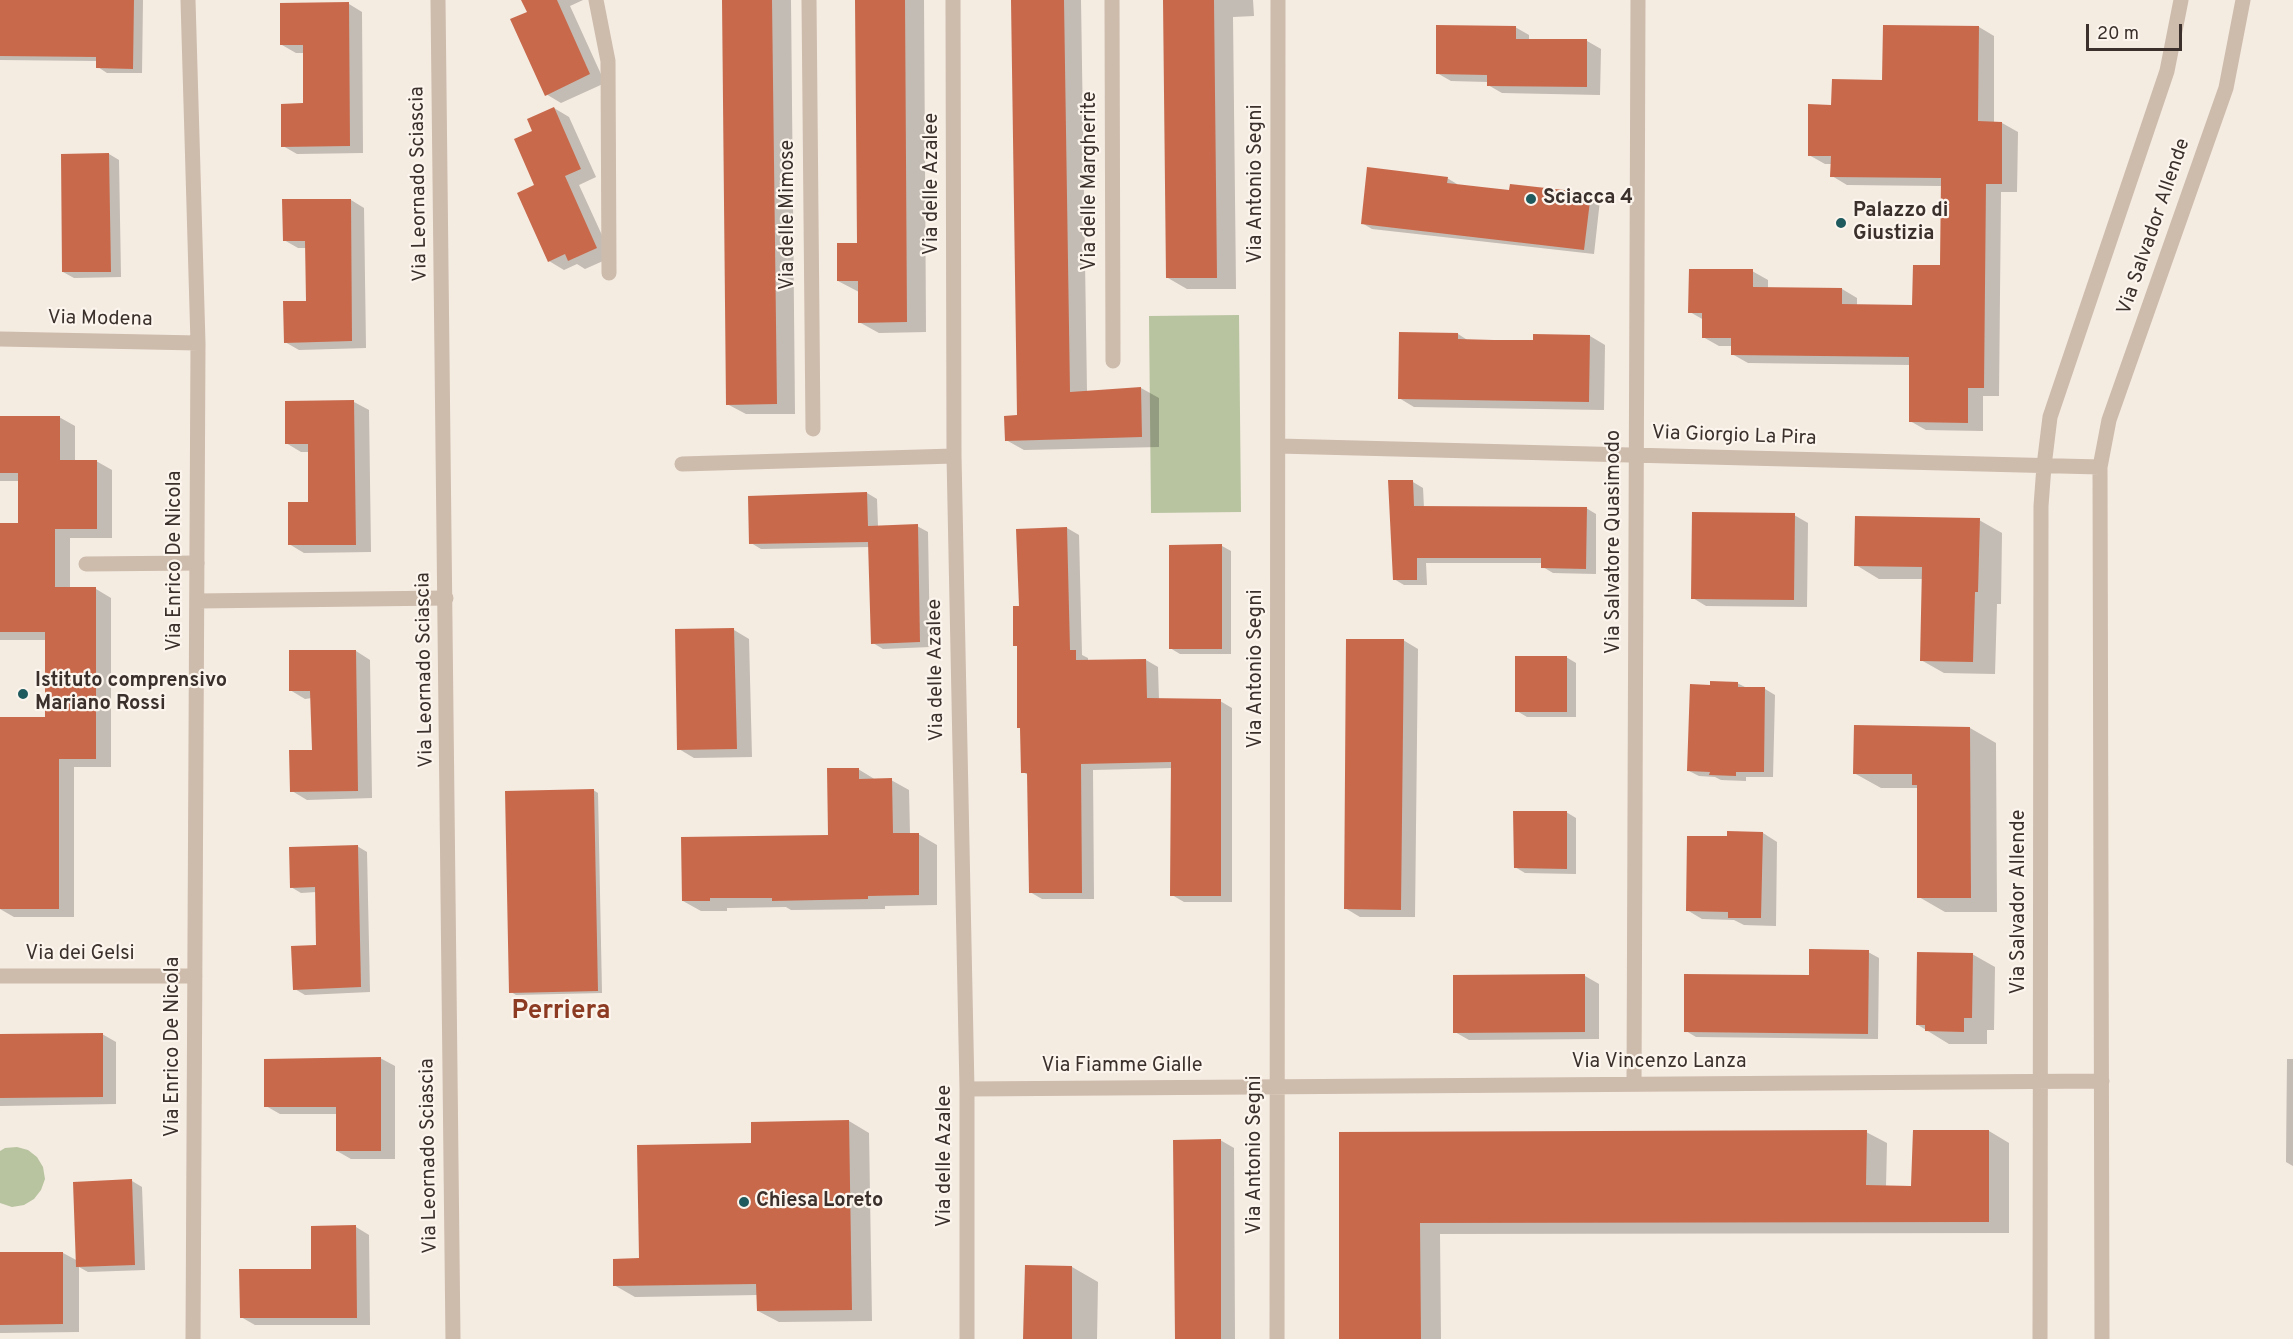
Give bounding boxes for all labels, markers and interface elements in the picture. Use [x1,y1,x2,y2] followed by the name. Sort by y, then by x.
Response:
[2089,12,2185,50] scale bar
[2097,23,2139,46] text: 20 m
[406,86,434,282] street label: Via Leornado Sciascia
[1079,91,1103,271] street label: Via delle Margherite
[1245,105,1269,263] street label: Via Antonio Segni
[921,113,945,255] street label: Via delle Azalee
[2114,136,2196,318] street label: Via Salvador Allende
[777,140,801,290] street label: Via delle Mimose
[1543,187,1633,211] place label: Sciacca 4
[1524,192,1538,206] marker: Sciacca 4
[1853,200,1949,247] place label: Palazzo di Giustizia
[1834,216,1848,230] marker: Palazzo di Giustizia
[47,307,153,333] street label: Via Modena
[1651,422,1817,452] street label: Via Giorgio La Pira
[1603,430,1627,654] street label: Via Salvatore Quasimodo
[164,471,188,651] street label: Via Enrico De Nicola
[412,572,440,768] street label: Via Leornado Sciascia
[1245,590,1269,748] street label: Via Antonio Segni
[924,599,950,741] street label: Via delle Azalee
[35,670,227,717] place label: Istituto comprensivo Mariano Rossi
[16,687,30,701] marker: Istituto comprensivo Mariano Rossi
[2008,809,2032,995] street label: Via Salvador Allende
[25,943,135,967] street label: Via dei Gelsi
[162,957,186,1137] street label: Via Enrico De Nicola
[511,997,611,1029] district label: Perriera
[1572,1051,1746,1075] street label: Via Vincenzo Lanza
[1042,1055,1202,1079] street label: Via Fiamme Gialle
[416,1058,444,1254] street label: Via Leornado Sciascia
[1244,1076,1268,1234] street label: Via Antonio Segni
[934,1085,958,1227] street label: Via delle Azalee
[756,1190,883,1214] place label: Chiesa Loreto
[737,1195,751,1209] marker: Chiesa Loreto

